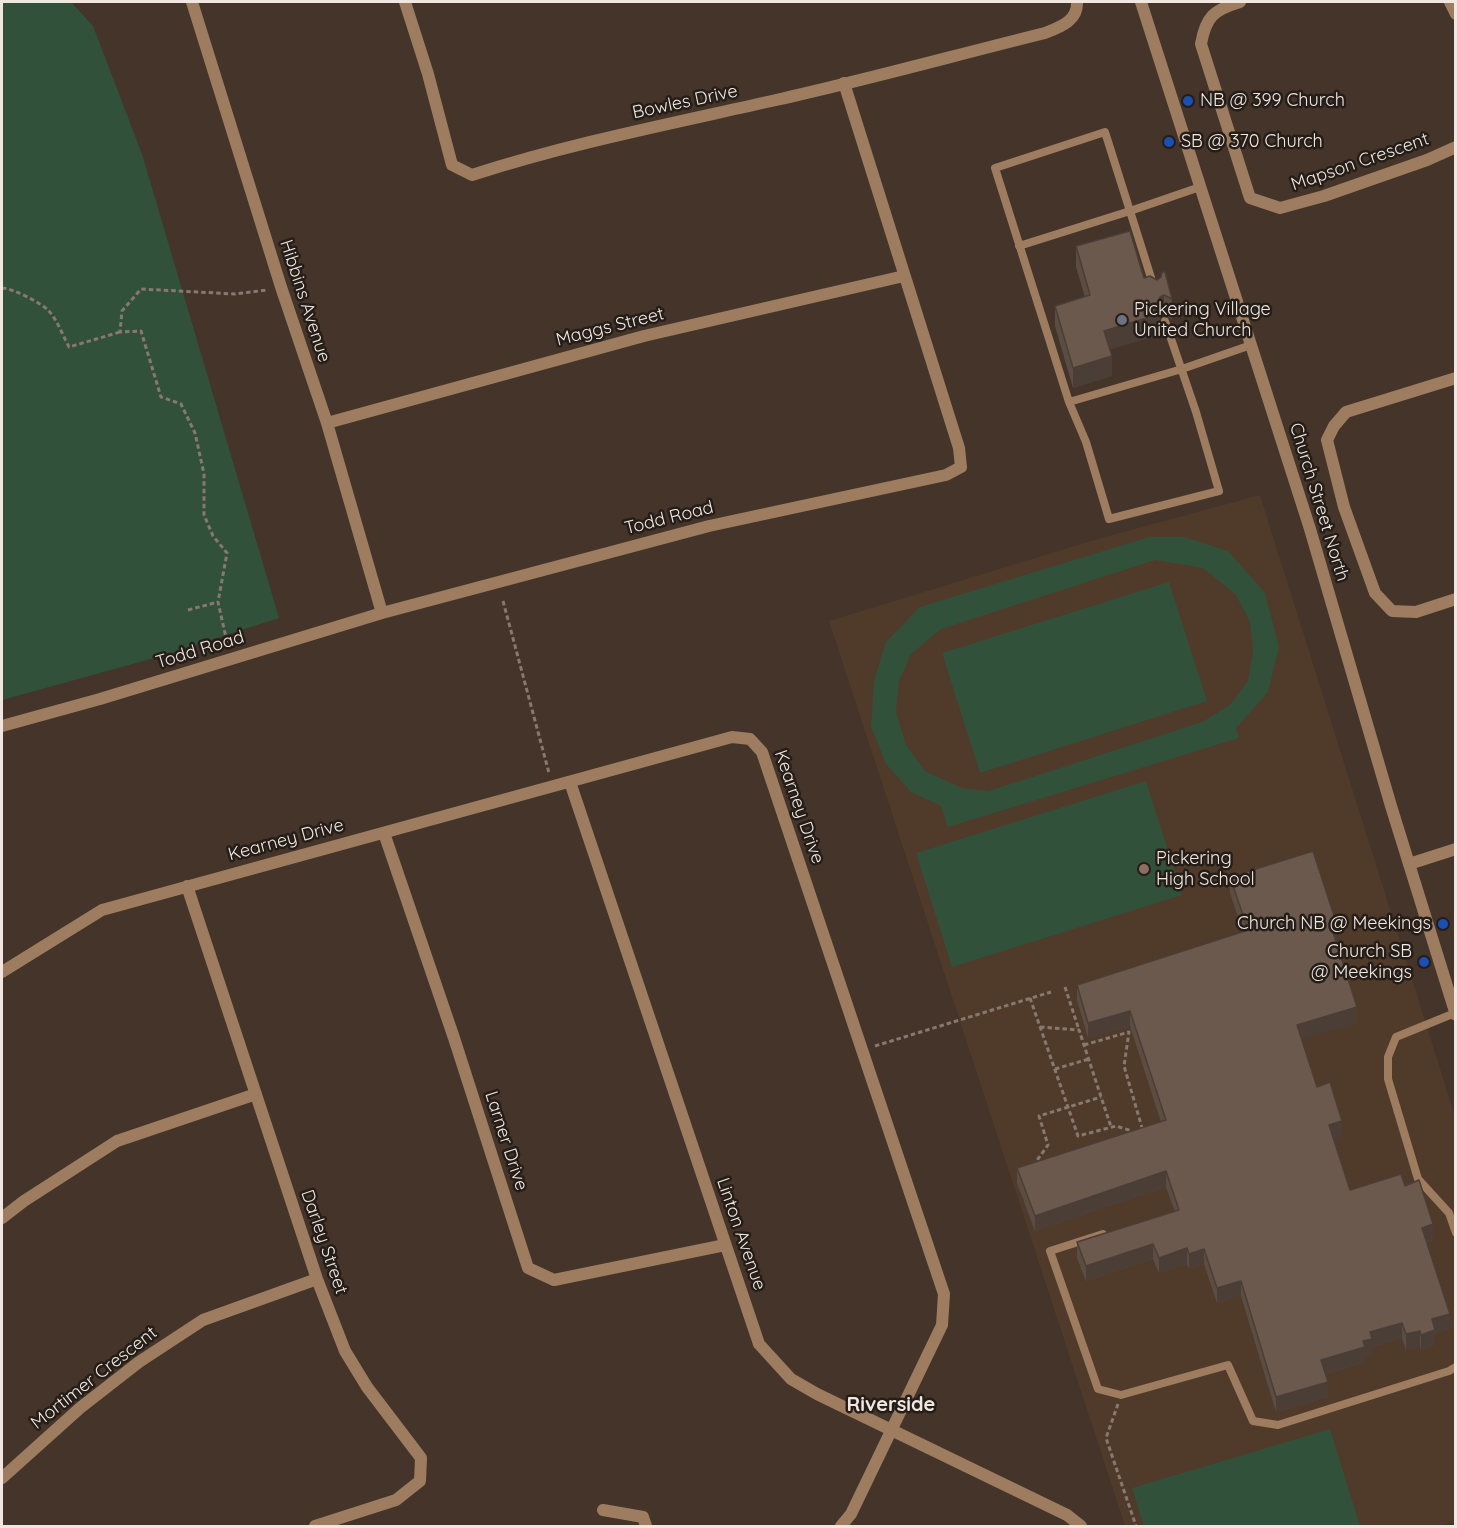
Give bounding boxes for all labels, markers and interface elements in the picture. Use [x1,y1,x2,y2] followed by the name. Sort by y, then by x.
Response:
[630,80,740,124] street label: Bowles Drive
[1200,90,1345,112] place label: NB @ 399 Church
[1181,94,1195,108] marker: NB @ 399 Church
[1288,128,1432,196] street label: Mapson Crescent
[1181,131,1323,153] place label: SB @ 370 Church
[1162,135,1176,149] marker: SB @ 370 Church
[275,237,335,365] street label: Hibbins Avenue
[1134,299,1271,342] place label: Pickering Village United Church
[554,303,666,351] street label: Maggs Street
[1115,313,1129,327] marker: Pickering Village United Church
[1285,420,1353,584] street label: Church Street North
[622,497,716,539] street label: Todd Road
[153,626,247,674] street label: Todd Road
[769,747,829,867] street label: Kearney Drive
[226,814,346,866] street label: Kearney Drive
[1156,848,1255,890] place label: Pickering High School
[1137,862,1151,876] marker: Pickering High School
[1237,913,1431,935] place label: Church NB @ Meekings
[1436,917,1450,931] marker: Church NB @ Meekings
[1311,941,1412,984] place label: Church SB @ Meekings
[1417,955,1431,969] marker: Church SB @ Meekings
[480,1089,532,1193] street label: Larner Drive
[712,1175,770,1293] street label: Linton Avenue
[296,1187,352,1297] street label: Darley Street
[27,1322,161,1434] street label: Mortimer Crescent
[847,1393,935,1417] district label: Riverside

